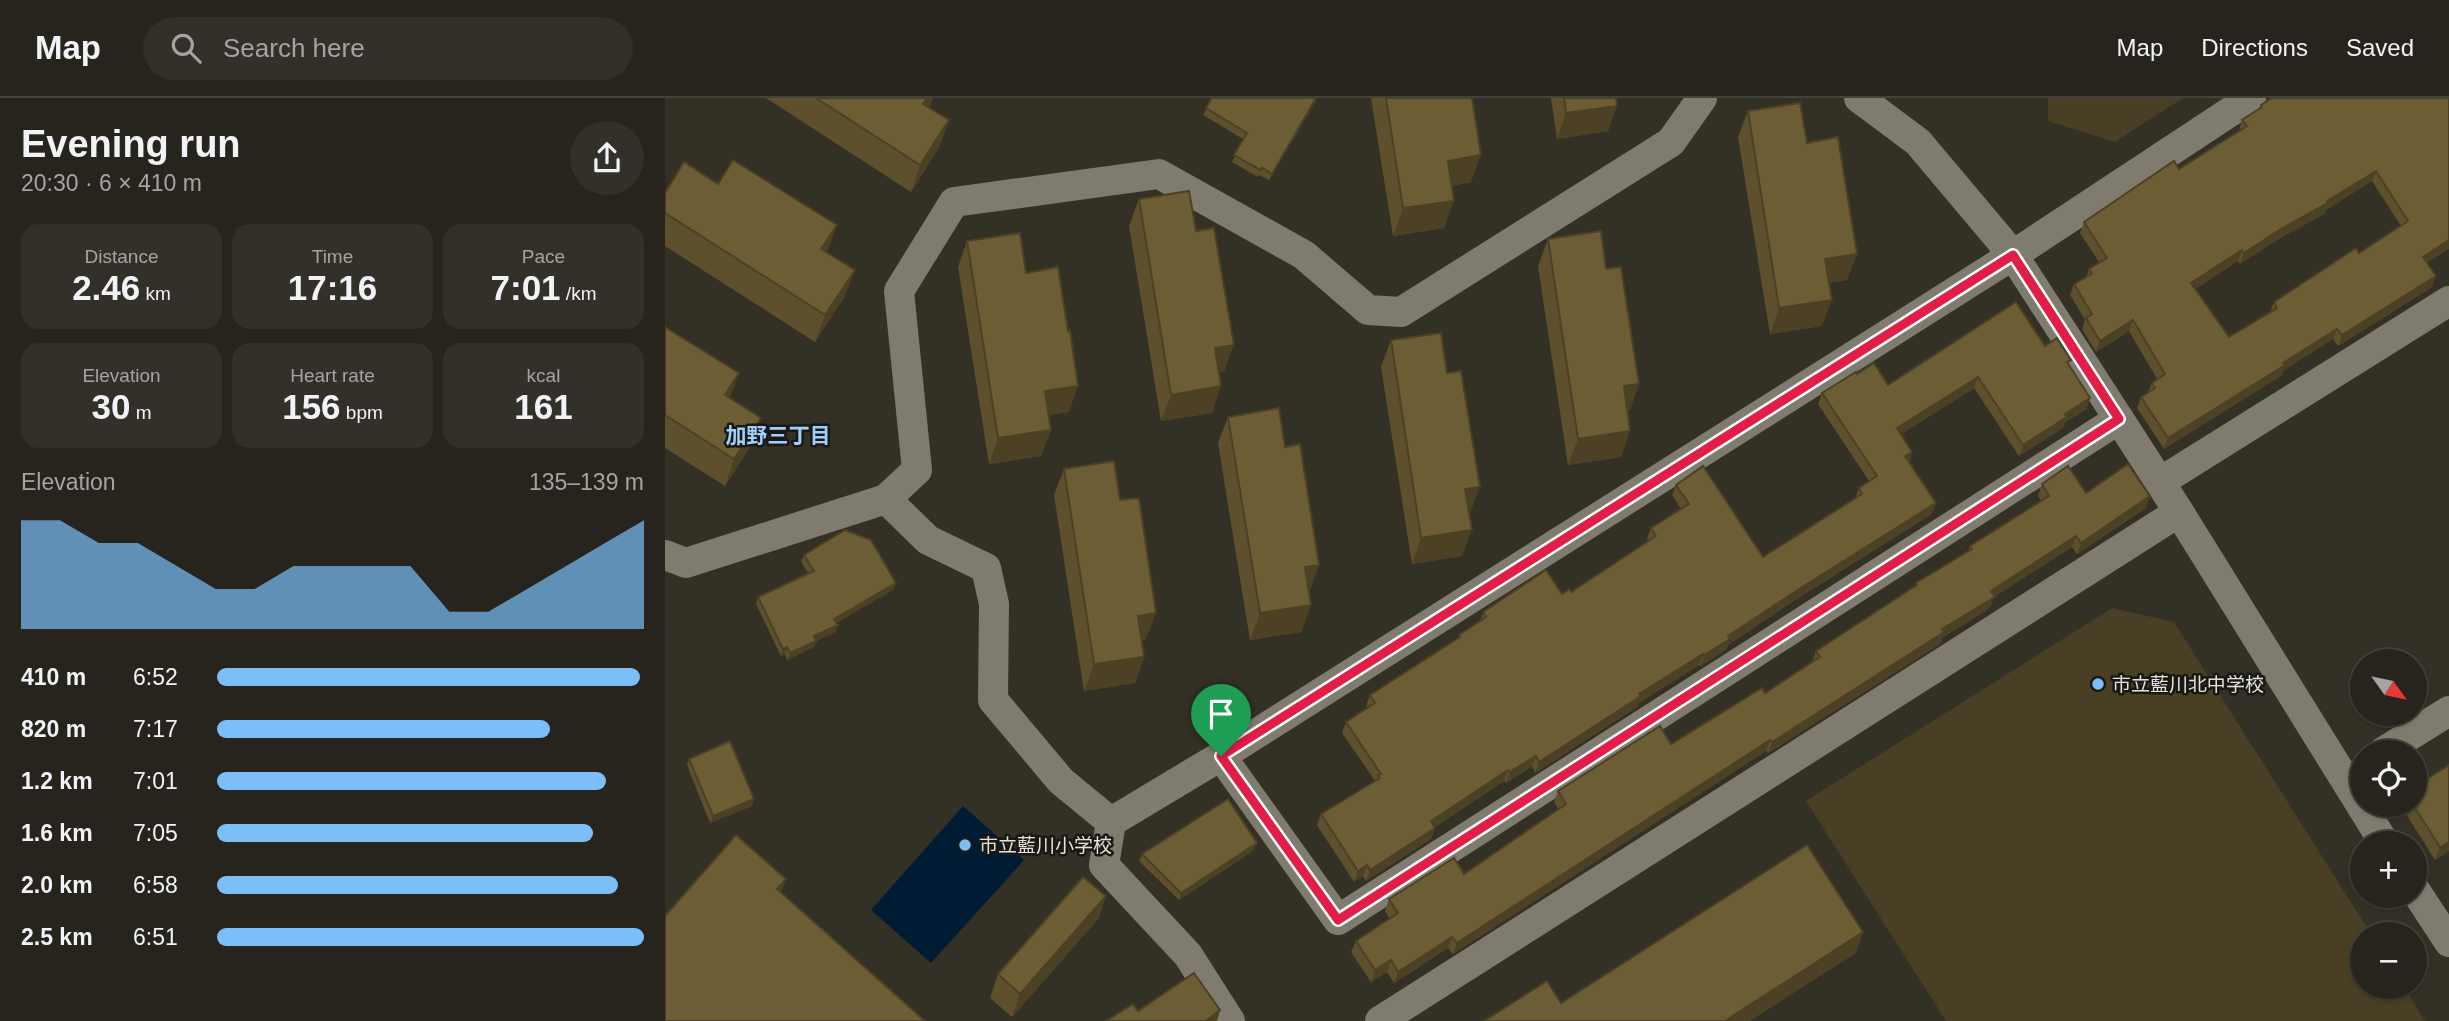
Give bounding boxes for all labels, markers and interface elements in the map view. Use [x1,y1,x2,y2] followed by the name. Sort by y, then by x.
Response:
[143,17,633,80] search box
[35,29,101,66] text: Map
[167,29,205,67] icon: search
[223,33,365,63] text: Search here
[2117,34,2163,61] text: Map
[2201,34,2308,61] text: Directions
[2346,34,2414,61] text: Saved
[570,121,644,195] button: share
[21,123,241,165] text: Evening run
[21,170,202,196] text: 20:30 · 6 × 410 m
[85,246,158,267] text: Distance
[312,246,353,267] text: Time
[522,246,565,267] text: Pace
[72,268,140,307] text: 2.46
[288,268,377,307] text: 17:16
[491,268,561,307] text: 7:01
[140,283,171,304] text: km
[561,283,596,304] text: /km
[82,365,161,386] text: Elevation
[290,365,375,386] text: Heart rate
[527,365,560,386] text: kcal
[91,387,130,426] text: 30
[282,387,341,426] text: 156
[514,387,573,426] text: 161
[130,402,152,423] text: m
[341,402,383,423] text: bpm
[726,424,831,447] district label: 加野三丁目
[21,469,116,495] text: Elevation
[529,469,644,495] text: 135–139 m
[2350,649,2427,726] north arrow
[2350,649,2427,999] map controls
[21,664,86,690] text: 410 m
[133,664,178,690] text: 6:52
[2112,674,2264,695] place label: 市立藍川北中学校
[2090,676,2106,692] marker: 市立藍川北中学校
[1191,684,1251,756] pin
[1202,695,1240,733] icon: arrive
[21,716,86,742] text: 820 m
[133,716,178,742] text: 7:17
[2350,740,2427,817] button: locate
[21,768,93,794] text: 1.2 km
[133,768,178,794] text: 7:01
[21,820,93,846] text: 1.6 km
[133,820,178,846] text: 7:05
[2350,831,2427,908] button: +
[979,835,1112,856] place label: 市立藍川小学校
[957,837,973,853] marker: 市立藍川小学校
[21,872,93,898] text: 2.0 km
[133,872,178,898] text: 6:58
[2350,922,2427,999] button: −
[21,924,93,950] text: 2.5 km
[133,924,178,950] text: 6:51

